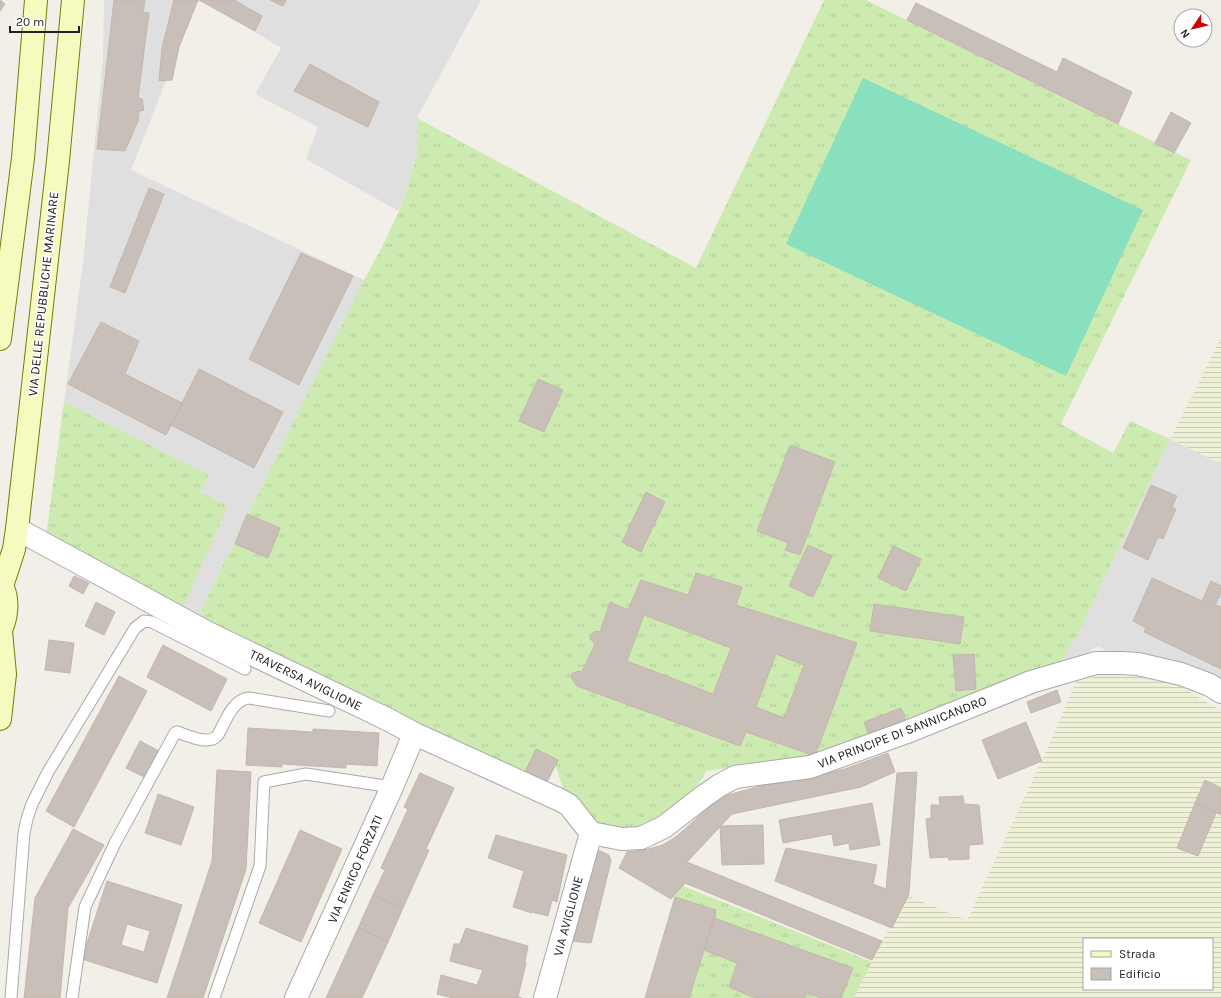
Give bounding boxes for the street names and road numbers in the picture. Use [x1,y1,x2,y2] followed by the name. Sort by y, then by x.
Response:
[25,191,61,397] street label: VIA DELLE REPUBBLICHE MARINARE
[247,646,365,714] street label: TRAVERSA AVIGLIONE
[815,693,989,771] street label: VIA PRINCIPE DI SANNICANDRO
[324,813,386,925] street label: VIA ENRICO FORZATI
[550,874,586,958] street label: VIA AVIGLIONE

